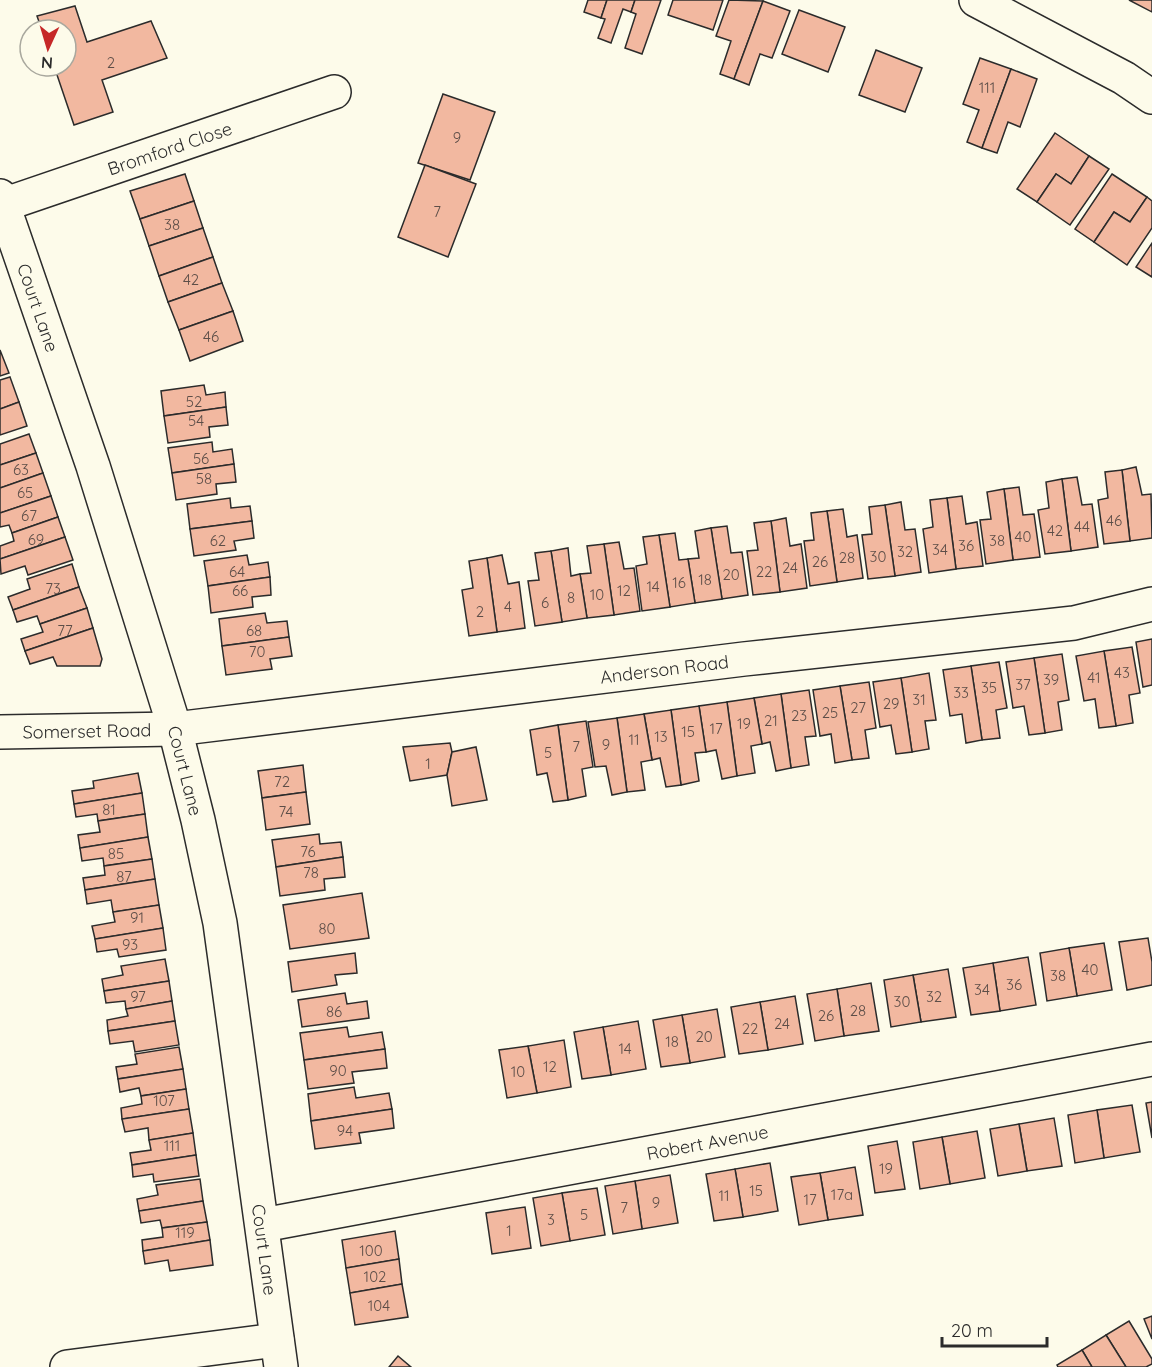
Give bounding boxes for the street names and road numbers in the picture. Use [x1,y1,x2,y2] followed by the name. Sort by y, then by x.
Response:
[104,116,235,180] street label: Bromford Close
[13,260,64,355] street label: Court Lane
[599,649,730,688] street label: Anderson Road
[22,718,152,743] street label: Somerset Road
[163,723,208,818] street label: Court Lane
[645,1119,770,1165] street label: Robert Avenue
[247,1203,283,1297] street label: Court Lane

